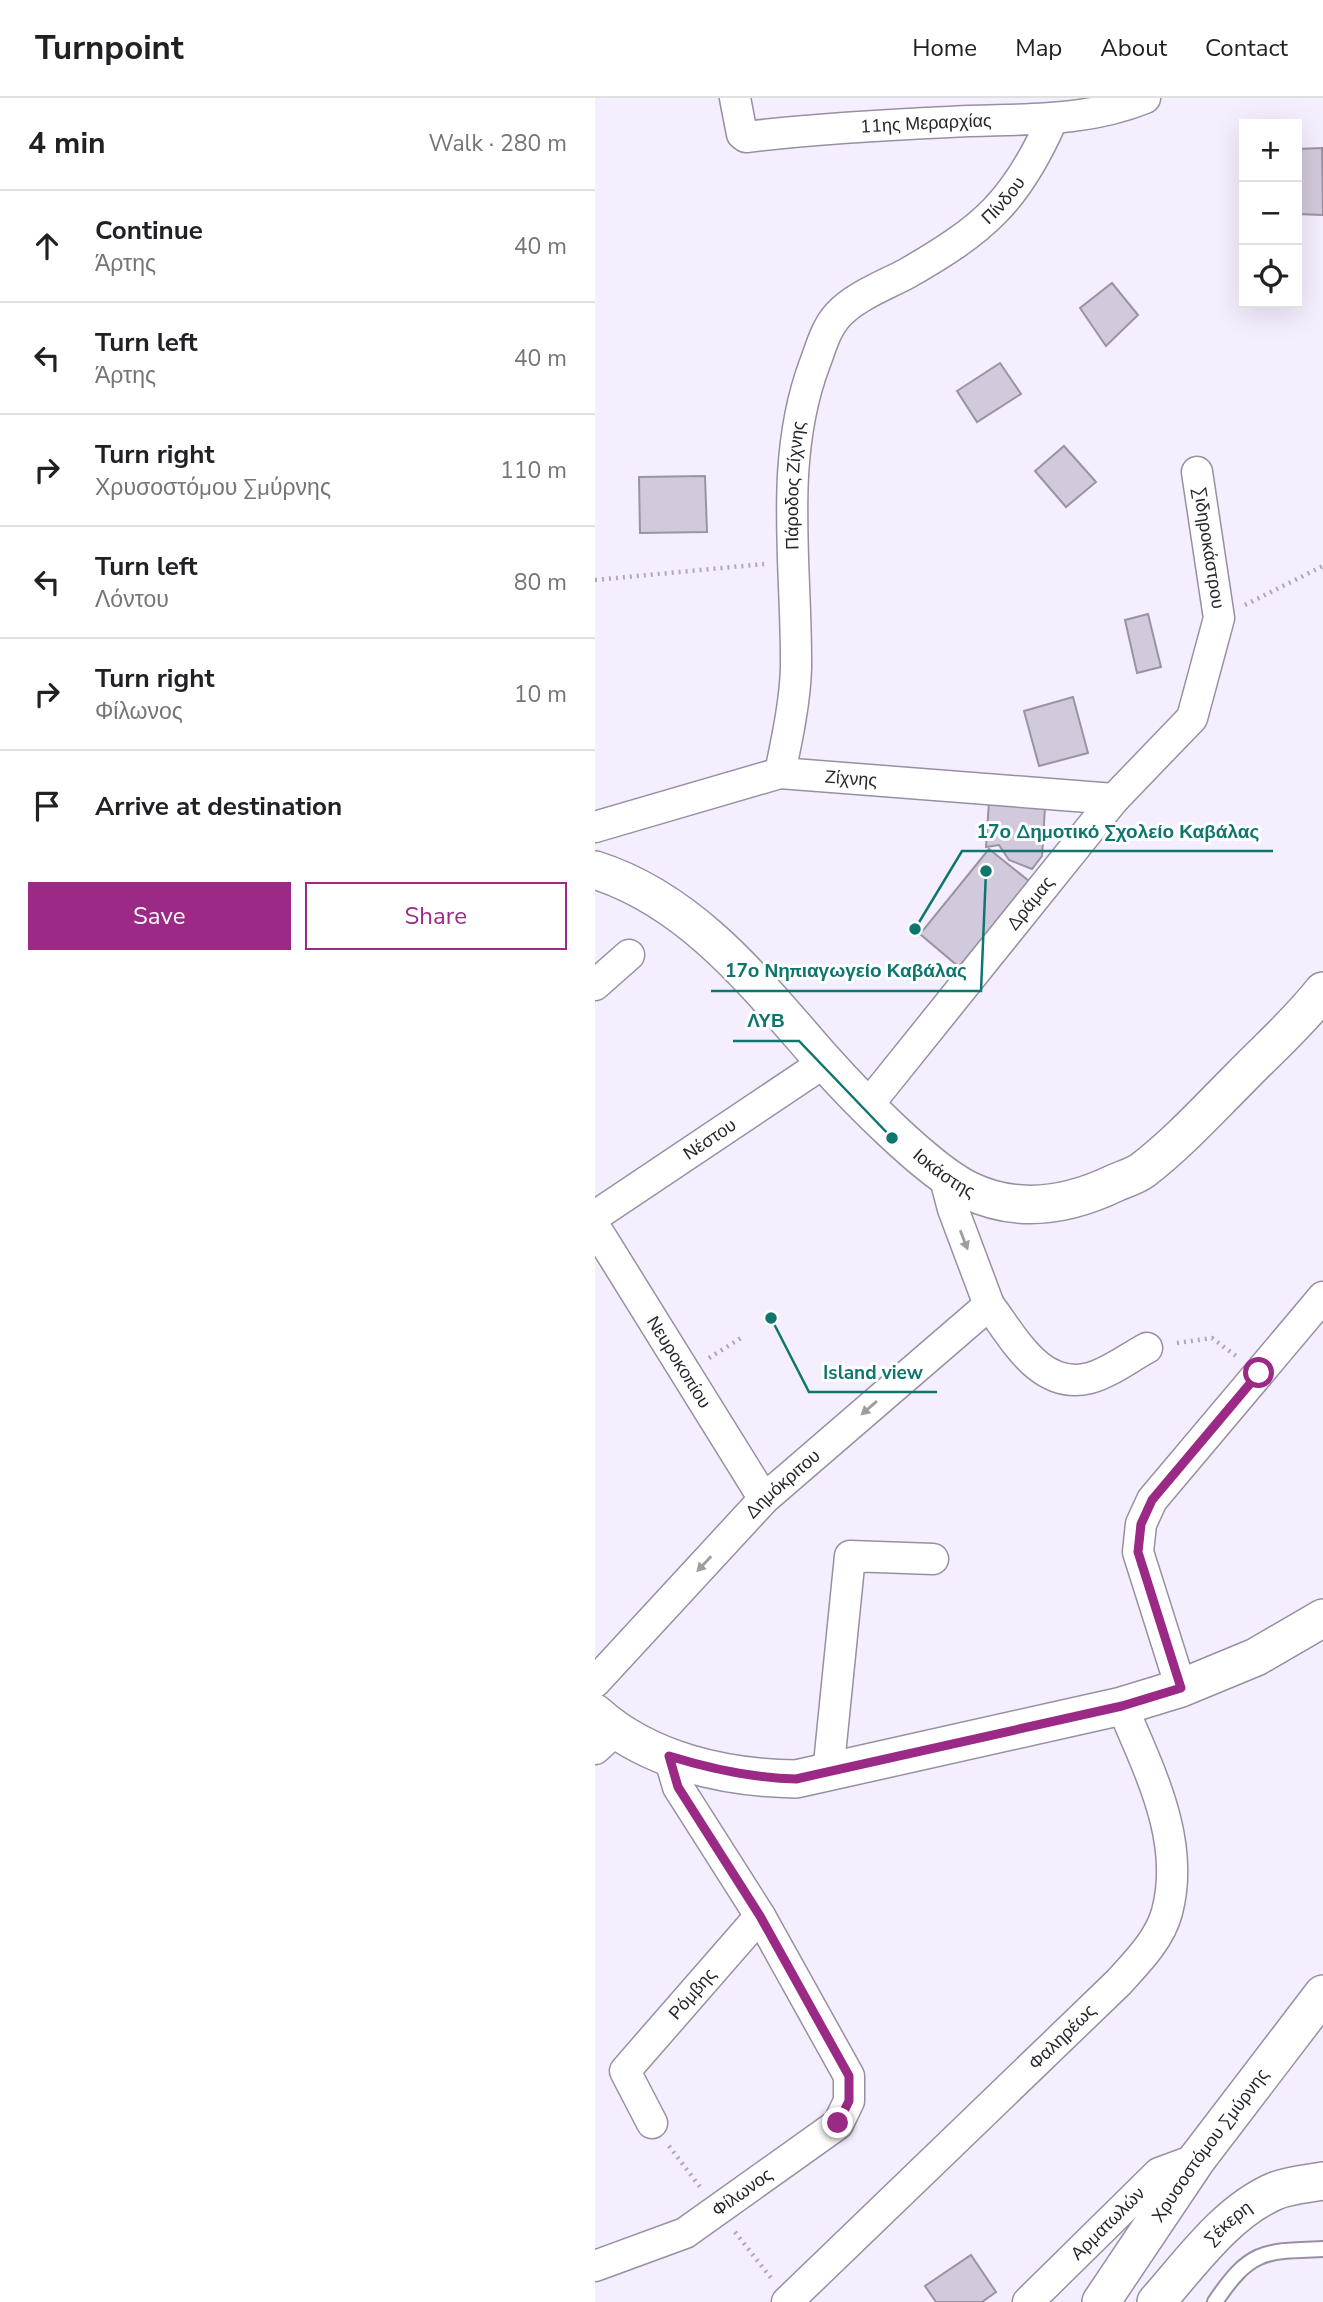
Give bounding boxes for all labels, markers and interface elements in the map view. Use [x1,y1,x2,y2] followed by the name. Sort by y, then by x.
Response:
[35,26,184,71] text: Turnpoint
[912,32,977,64] text: Home
[1015,32,1062,64] text: Map
[1100,32,1167,64] text: About
[1205,32,1288,64] text: Contact
[859,108,992,139] street label: 11ης Μεραρχίας
[1239,119,1302,308] map controls
[1239,119,1302,182] button: +
[28,123,106,164] text: 4 min
[428,128,567,159] text: Walk · 280 m
[976,172,1031,230] street label: Πίνδου
[1239,182,1302,245] button: −
[95,213,203,248] text: Continue
[28,227,66,265] icon: ahead
[514,231,567,262] text: 40 m
[1239,245,1302,308] button: locate
[95,248,156,279] text: Άρτης
[95,325,198,360] text: Turn left
[28,339,66,377] icon: left
[514,343,567,374] text: 40 m
[95,360,156,391] text: Άρτης
[780,419,811,550] street label: Πάροδος Ζίχνης
[95,437,214,472] text: Turn right
[28,451,66,489] icon: right
[500,455,567,486] text: 110 m
[95,472,331,503] text: Χρυσοστόμου Σμύρνης
[1188,486,1230,610] street label: Σιδηροκάστρου
[95,549,198,584] text: Turn left
[28,563,66,601] icon: left
[514,567,567,598] text: 80 m
[95,584,169,615] text: Λόντου
[95,661,214,696] text: Turn right
[28,675,66,713] icon: right
[514,679,567,710] text: 10 m
[95,696,183,727] text: Φίλωνος
[824,765,878,793] street label: Ζίχνης
[28,787,66,825] icon: arrive
[95,789,342,824] text: Arrive at destination
[962,811,1273,851] callout: 17ο Δημοτικό Σχολείο Καβάλας
[977,819,1260,845] text: 17ο Δημοτικό Σχολείο Καβάλας
[1001,871,1060,935] street label: Δράμας
[28,882,291,950] button: Save
[305,882,567,950] button: Share
[711,951,981,991] callout: 17ο Νηπιαγωγείο Καβάλας
[725,958,967,984] text: 17ο Νηπιαγωγείο Καβάλας
[733,1001,799,1041] callout: ΛΥΒ
[747,1008,785,1034] text: ΛΥΒ
[679,1113,741,1166] street label: Νέστου
[908,1143,979,1204] street label: Ιοκάστης
[959,1229,970,1250] one-way arrow
[641,1311,717,1413] street label: Νευροκοπίου
[809,1352,937,1392] callout: Island view
[1243,1357,1274,1388] route start
[823,1360,924,1386] text: Island view
[860,1400,878,1416] one-way arrow
[740,1444,825,1524] street label: Δημόκριτου
[696,1555,712,1572] one-way arrow
[663,1963,722,2025] street label: Ρόμβης
[1023,1999,1101,2075] street label: Φαληρέως
[1146,2063,1274,2227] street label: Χρυσοστόμου Σμύρνης
[822,2107,853,2138] route end
[707,2162,777,2222] street label: Φίλωνος
[1065,2181,1150,2265] street label: Αρματωλών
[1199,2195,1257,2251] street label: Σέκερη

